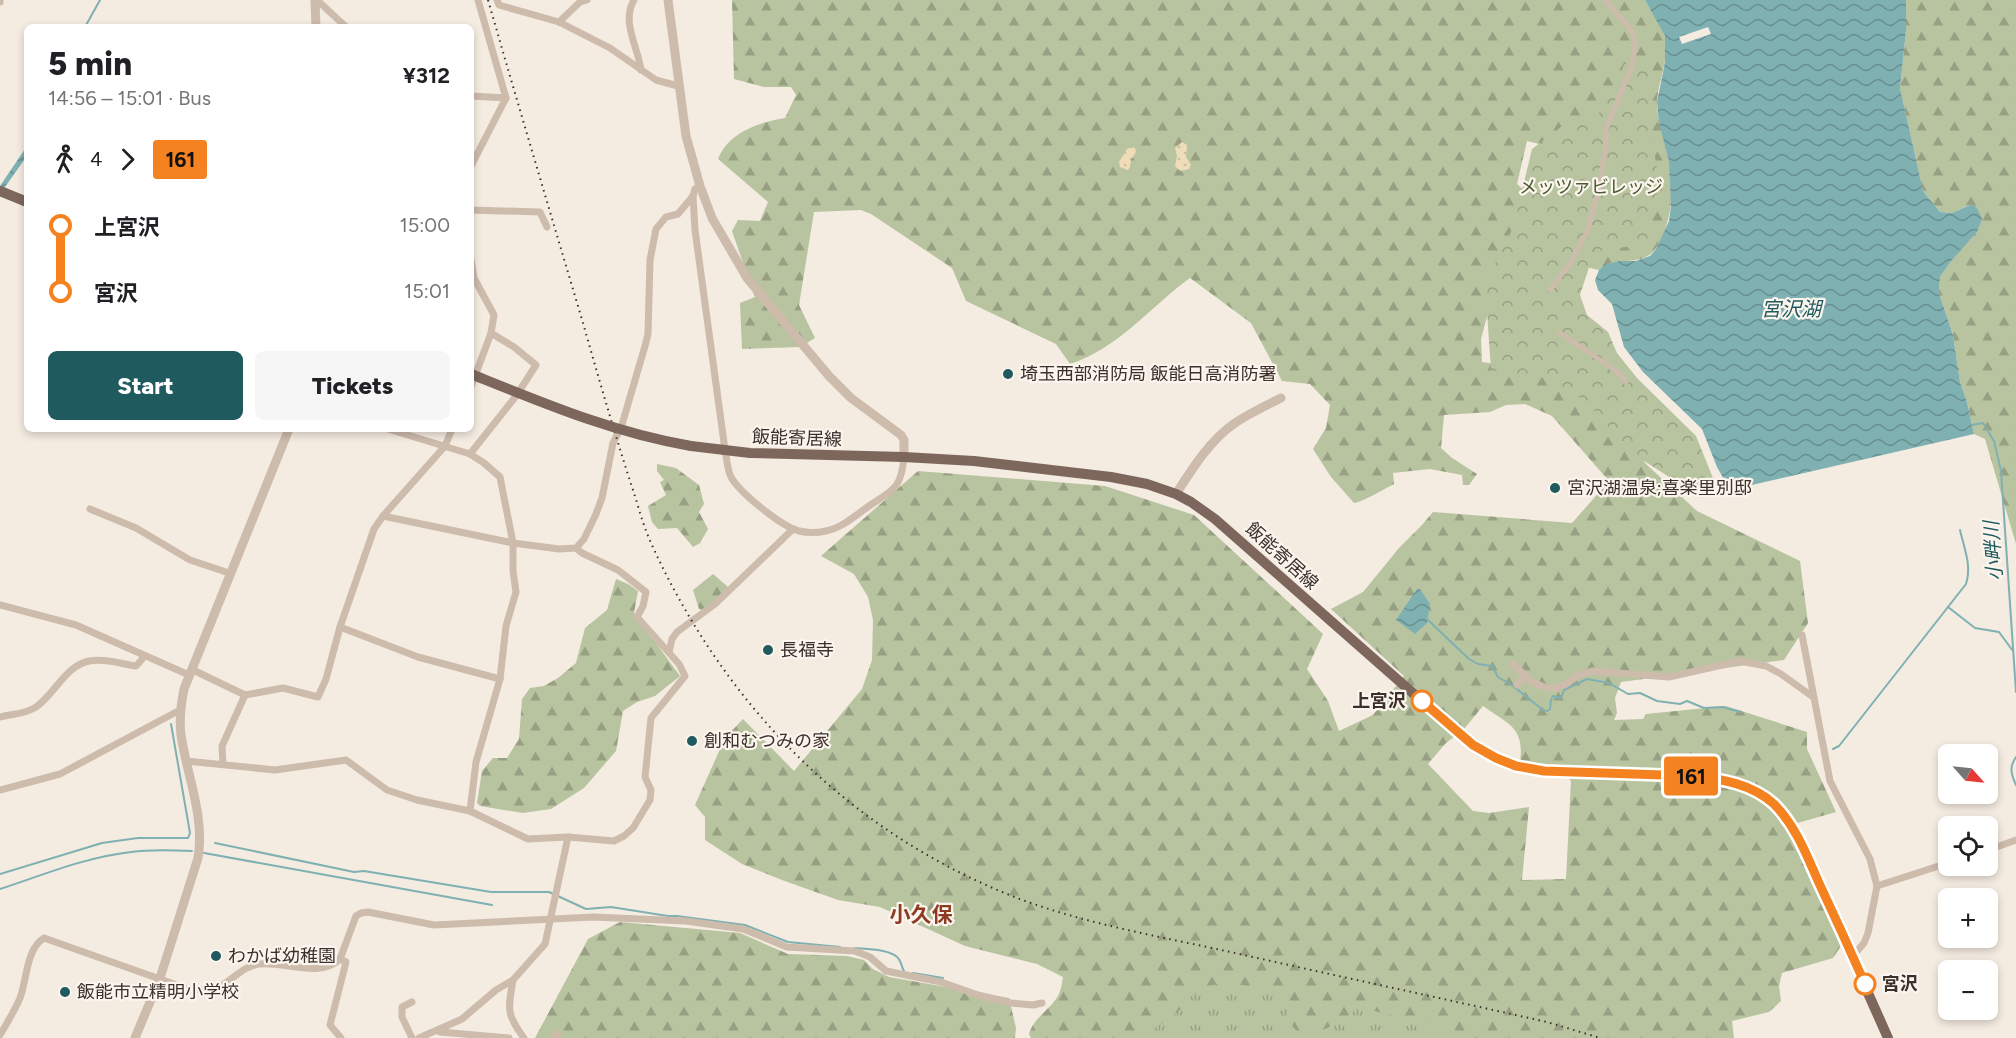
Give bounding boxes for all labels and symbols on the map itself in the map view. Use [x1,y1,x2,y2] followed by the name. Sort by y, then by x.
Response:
[1519,176,1663,198] park label: メッツァビレッジ
[1761,297,1824,321] water label: 宮沢湖
[1020,363,1276,385] place label: 埼玉西部消防局 飯能日高消防署
[1001,367,1015,381] marker: 埼玉西部消防局 飯能日高消防署
[752,425,842,451] street label: 飯能寄居線
[1567,477,1752,499] place label: 宮沢湖温泉;喜楽里別邸
[1548,481,1562,495] marker: 宮沢湖温泉;喜楽里別邸
[1241,518,1323,594] street label: 飯能寄居線
[1979,518,2007,582] water label: 小畔川
[780,639,834,661] place label: 長福寺
[761,643,775,657] marker: 長福寺
[1352,690,1406,712] place label: 上宮沢
[1411,690,1433,712] marker: 上宮沢
[704,730,830,752] place label: 創和むつみの家
[685,734,699,748] marker: 創和むつみの家
[1938,744,1998,804] north arrow
[1656,756,1726,796] line badge: 161
[890,902,953,927] district label: 小久保
[228,945,336,967] place label: わかば幼稚園
[209,949,223,963] marker: わかば幼稚園
[1854,973,1876,995] marker: 宮沢
[1882,973,1918,995] place label: 宮沢
[77,981,239,1003] place label: 飯能市立精明小学校
[58,985,72,999] marker: 飯能市立精明小学校

